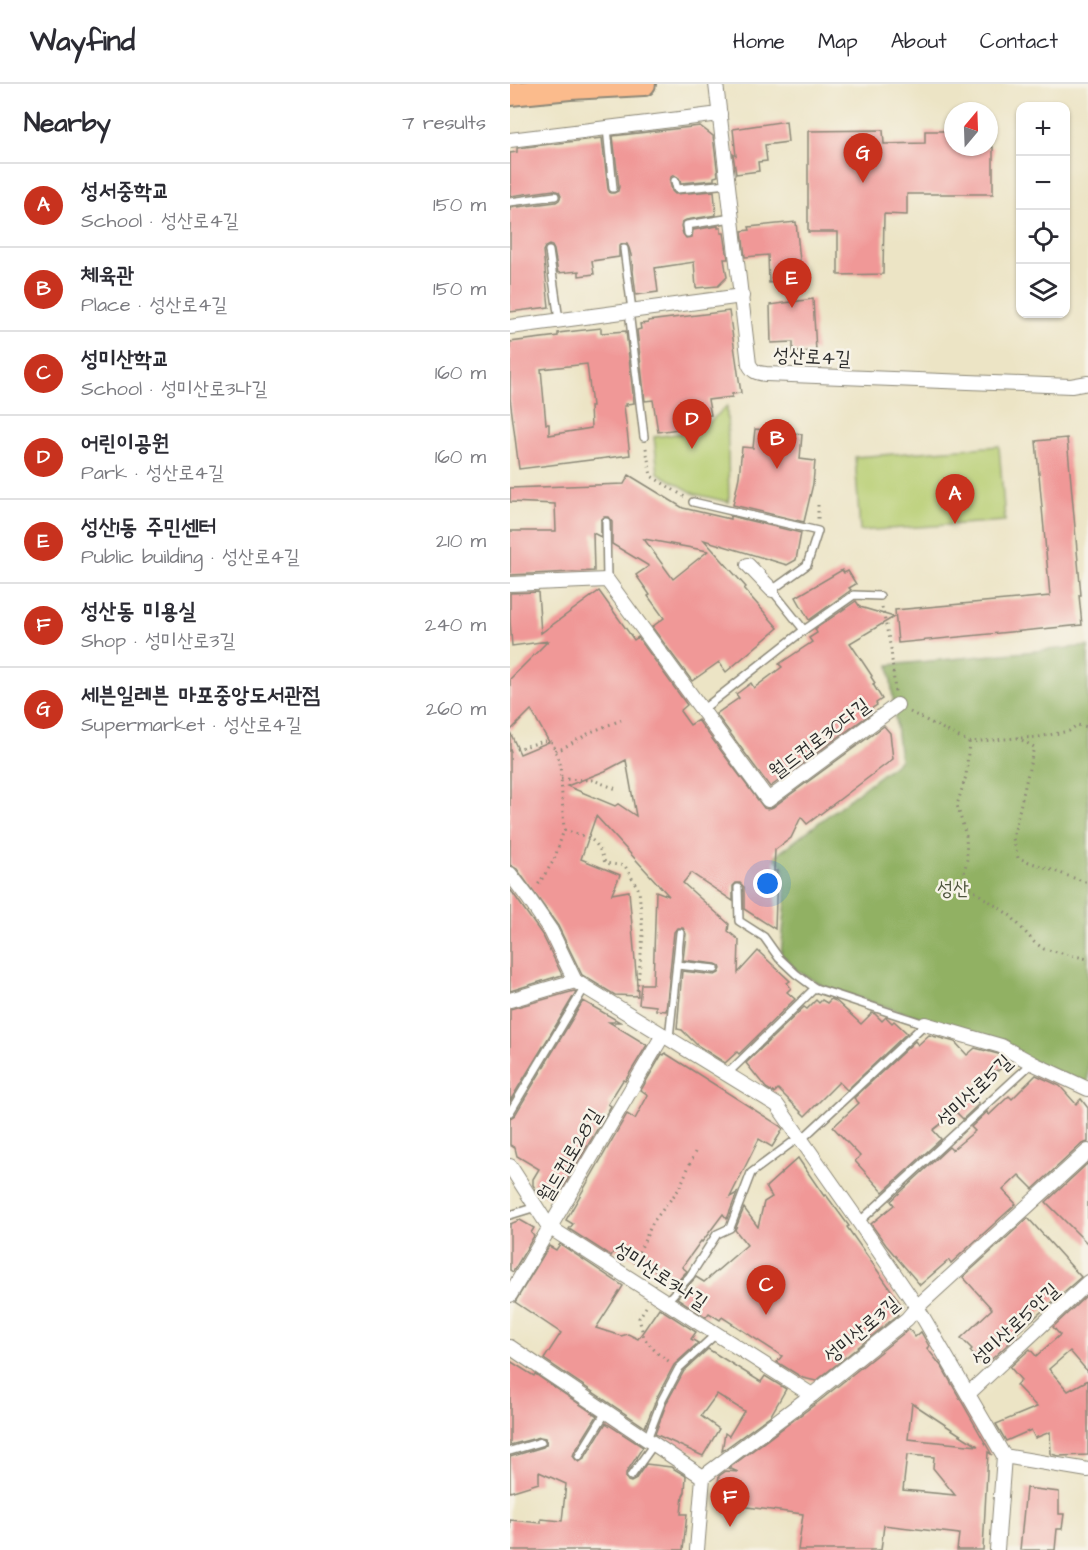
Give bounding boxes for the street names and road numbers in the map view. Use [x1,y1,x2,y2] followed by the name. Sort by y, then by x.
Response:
[772,341,852,373] street label: 성산로4길
[764,692,876,786] street label: 월드컵로30다길
[931,1048,1019,1133] street label: 성미산로5길
[531,1103,609,1208] street label: 월드컵로28길
[608,1235,713,1317] street label: 성미산로3나길
[966,1277,1066,1373] street label: 성미산로5안길
[818,1290,905,1370] street label: 성미산로3길

